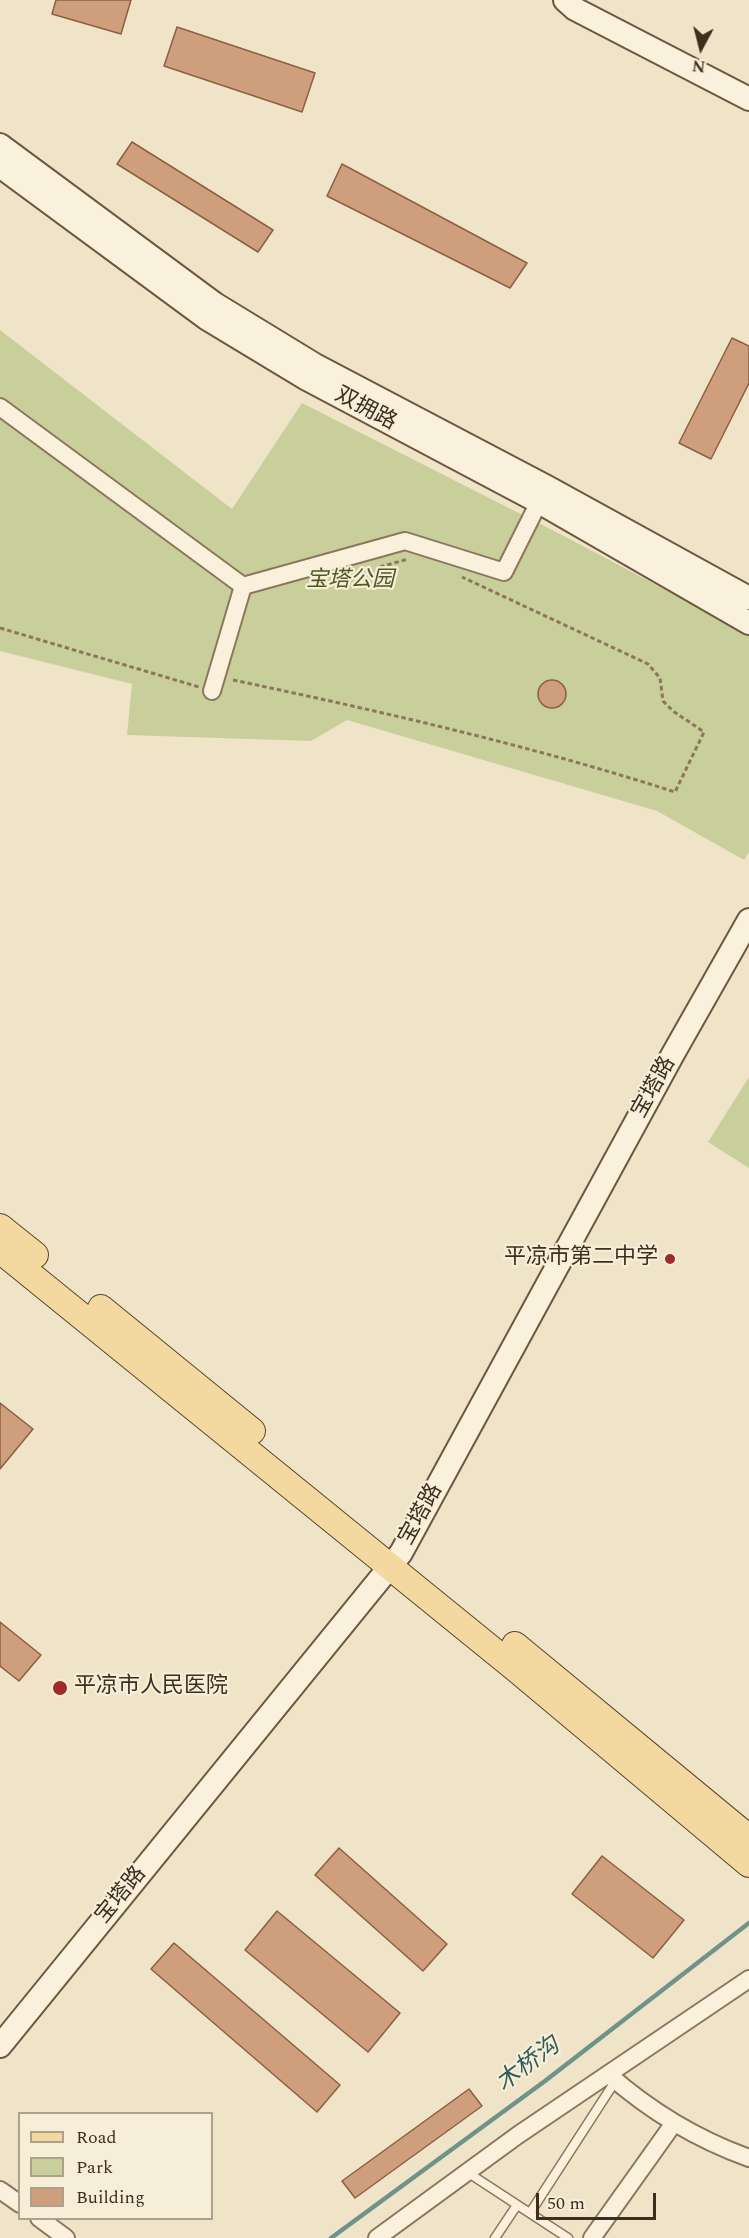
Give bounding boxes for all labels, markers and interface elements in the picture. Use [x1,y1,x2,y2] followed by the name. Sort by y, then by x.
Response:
[671,18,731,78] north arrow
[691,53,707,79] text: N
[330,383,400,437] street label: 双拥路
[306,569,394,595] park label: 宝塔公园
[627,1053,683,1123] street label: 宝塔路
[504,1246,658,1272] place label: 平凉市第二中学
[663,1252,677,1266] marker: 平凉市第二中学
[394,1480,450,1550] street label: 宝塔路
[74,1675,228,1701] place label: 平凉市人民医院
[51,1679,69,1697] marker: 平凉市人民医院
[91,1862,153,1930] street label: 宝塔路
[492,2033,566,2099] water label: 木桥沟
[18,2112,213,2220] legend
[76,2124,117,2151] text: Road
[76,2154,113,2181] text: Park
[539,2181,659,2219] scale bar
[76,2184,145,2211] text: Building
[547,2190,585,2217] text: 50 m

